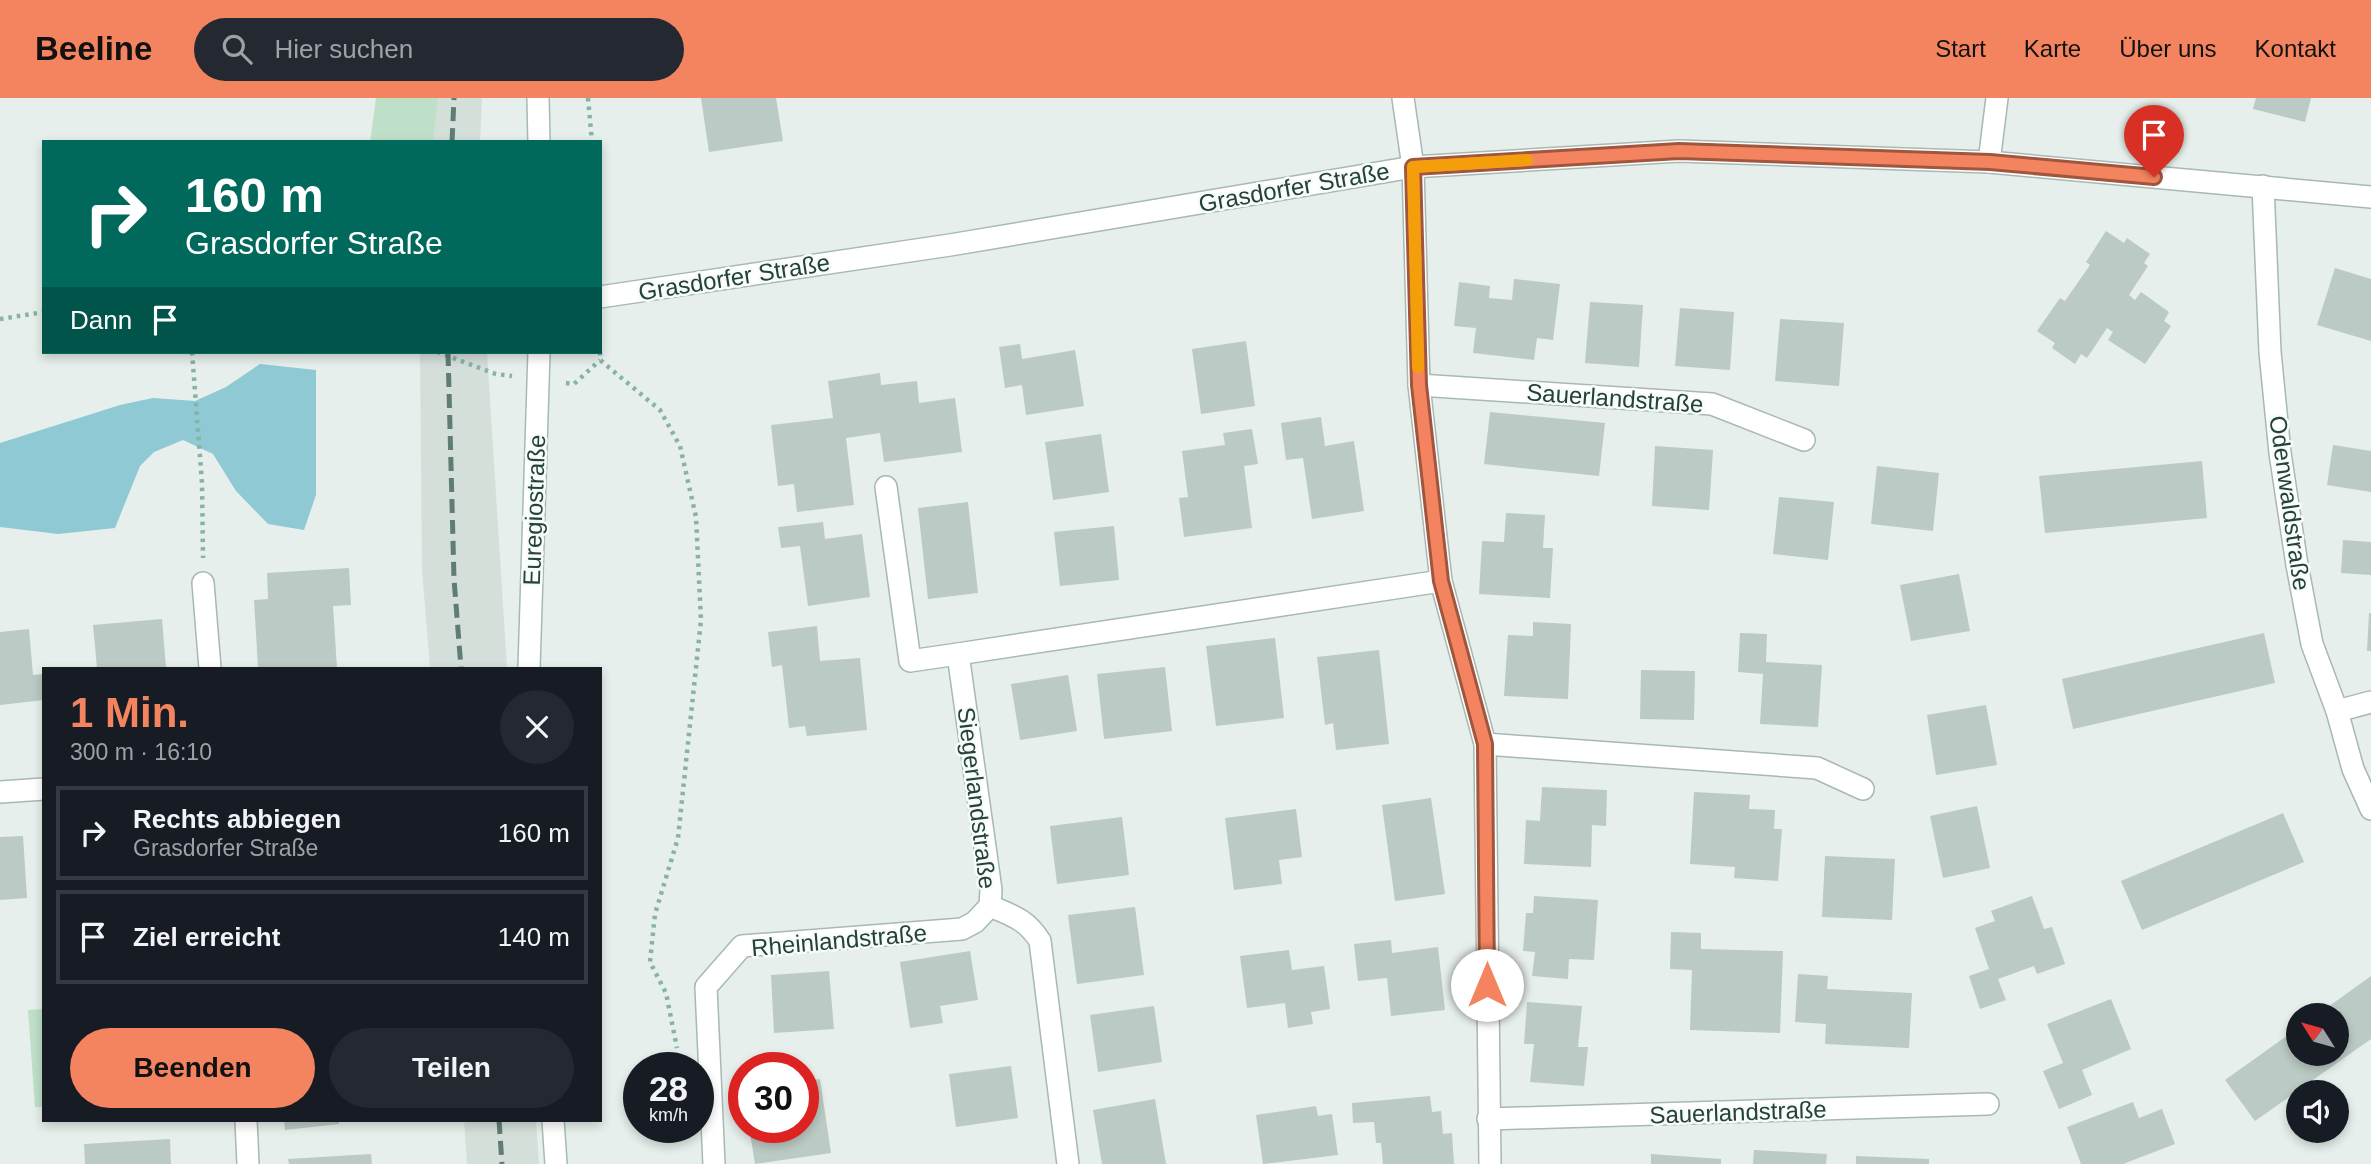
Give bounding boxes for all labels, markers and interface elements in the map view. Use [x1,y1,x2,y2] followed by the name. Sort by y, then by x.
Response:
[194,18,684,81] search box
[35,30,152,67] text: Beeline
[218,30,256,68] icon: search
[274,34,413,64] text: Hier suchen
[1935,35,1986,62] text: Start
[2024,35,2081,62] text: Karte
[2119,35,2217,62] text: Über uns
[2255,35,2336,62] text: Kontakt
[2124,105,2184,177] pin
[2135,116,2173,154] icon: arrive
[1196,157,1392,217] street label: Grasdorfer Straße
[70,168,161,259] icon: right
[185,168,324,222] text: 160 m
[185,225,443,261] text: Grasdorfer Straße
[636,249,832,305] street label: Grasdorfer Straße
[146,301,184,339] icon: arrive
[70,305,132,335] text: Dann
[1526,378,1704,418] street label: Sauerlandstraße
[2264,414,2316,592] street label: Odenwaldstraße
[518,434,550,586] street label: Euregiostraße
[70,689,189,736] text: 1 Min.
[500,690,574,764] button: close
[952,706,1002,890] street label: Siegerlandstraße
[70,739,212,765] text: 300 m · 16:10
[133,804,341,834] text: Rechts abbiegen
[74,814,112,852] icon: right
[498,818,570,848] text: 160 m
[133,835,318,861] text: Grasdorfer Straße
[74,918,112,956] icon: arrive
[750,919,928,961] street label: Rheinlandstraße
[133,922,280,952] text: Ziel erreicht
[498,922,570,952] text: 140 m
[1450,948,1524,1022] position arrow
[2286,1003,2348,1066] north arrow
[2286,1003,2349,1143] map controls
[70,1028,315,1108] button: Beenden
[329,1028,574,1108] button: Teilen
[728,1052,819,1143] speed limit sign: 30
[649,1069,688,1108] text: 28
[2286,1080,2349,1143] button: sound
[1649,1095,1827,1129] street label: Sauerlandstraße
[649,1105,688,1125] text: km/h

